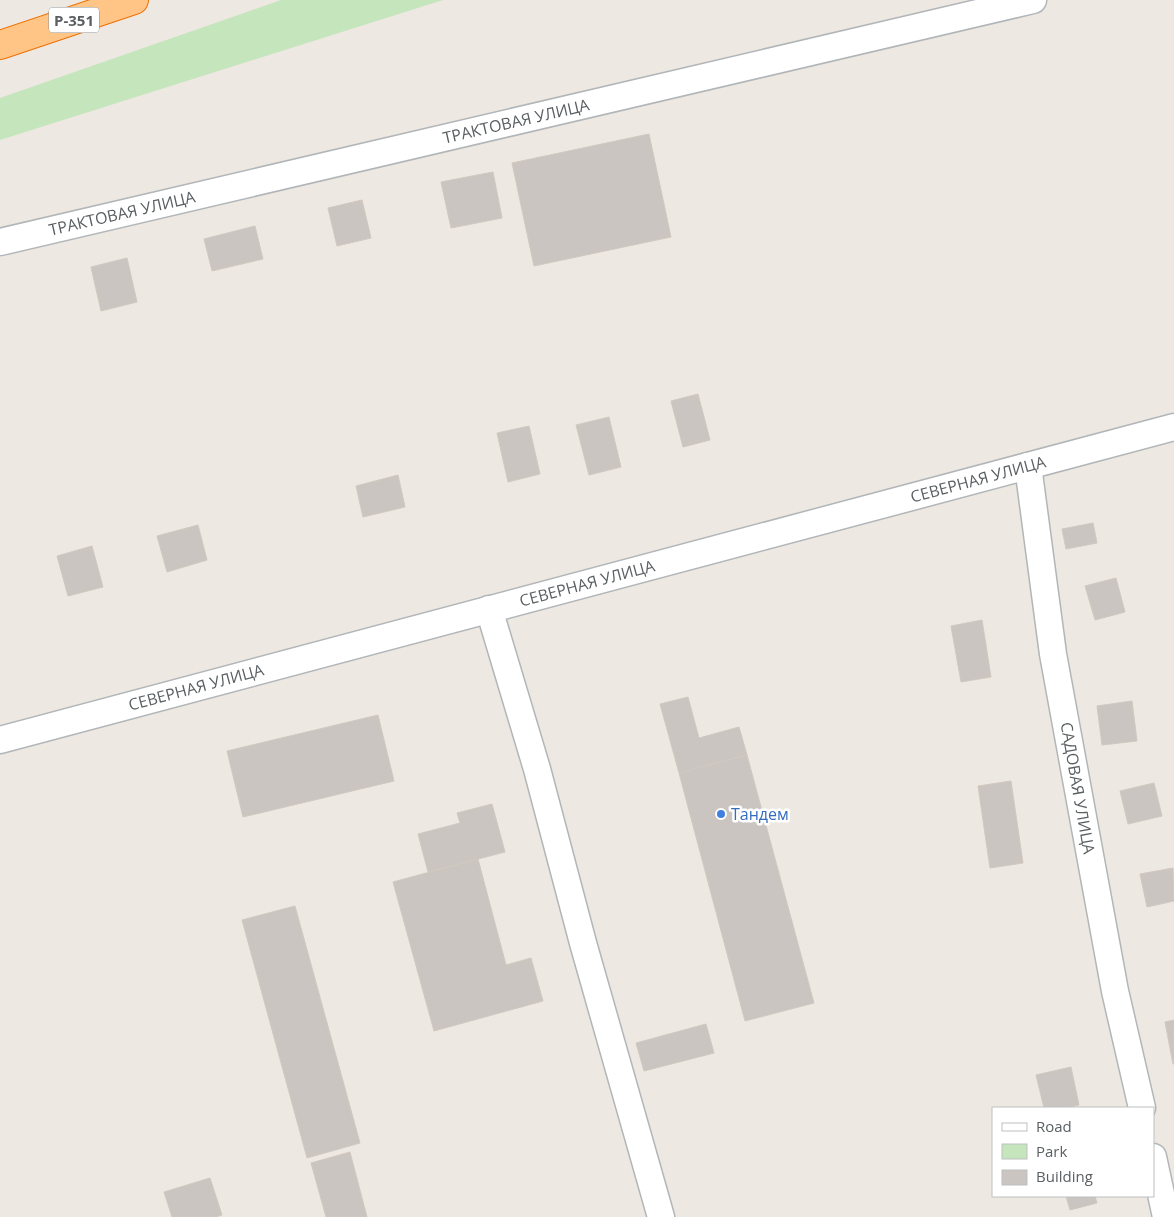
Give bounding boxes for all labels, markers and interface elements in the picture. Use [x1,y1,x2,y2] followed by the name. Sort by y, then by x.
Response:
[49,8,99,32] road number: Р-351
[441,93,592,149] street label: ТРАКТОВАЯ УЛИЦА
[47,185,198,241] street label: ТРАКТОВАЯ УЛИЦА
[908,450,1049,508] street label: СЕВЕРНАЯ УЛИЦА
[517,554,658,612] street label: СЕВЕРНАЯ УЛИЦА
[126,658,267,716] street label: СЕВЕРНАЯ УЛИЦА
[1056,720,1101,857] street label: САДОВАЯ УЛИЦА
[731,803,789,825] place label: Тандем
[715,808,727,820] marker: Тандем
[992,1107,1154,1197] legend
[1036,1116,1072,1136] text: Road
[1036,1141,1067,1161] text: Park
[1036,1166,1093,1186] text: Building

